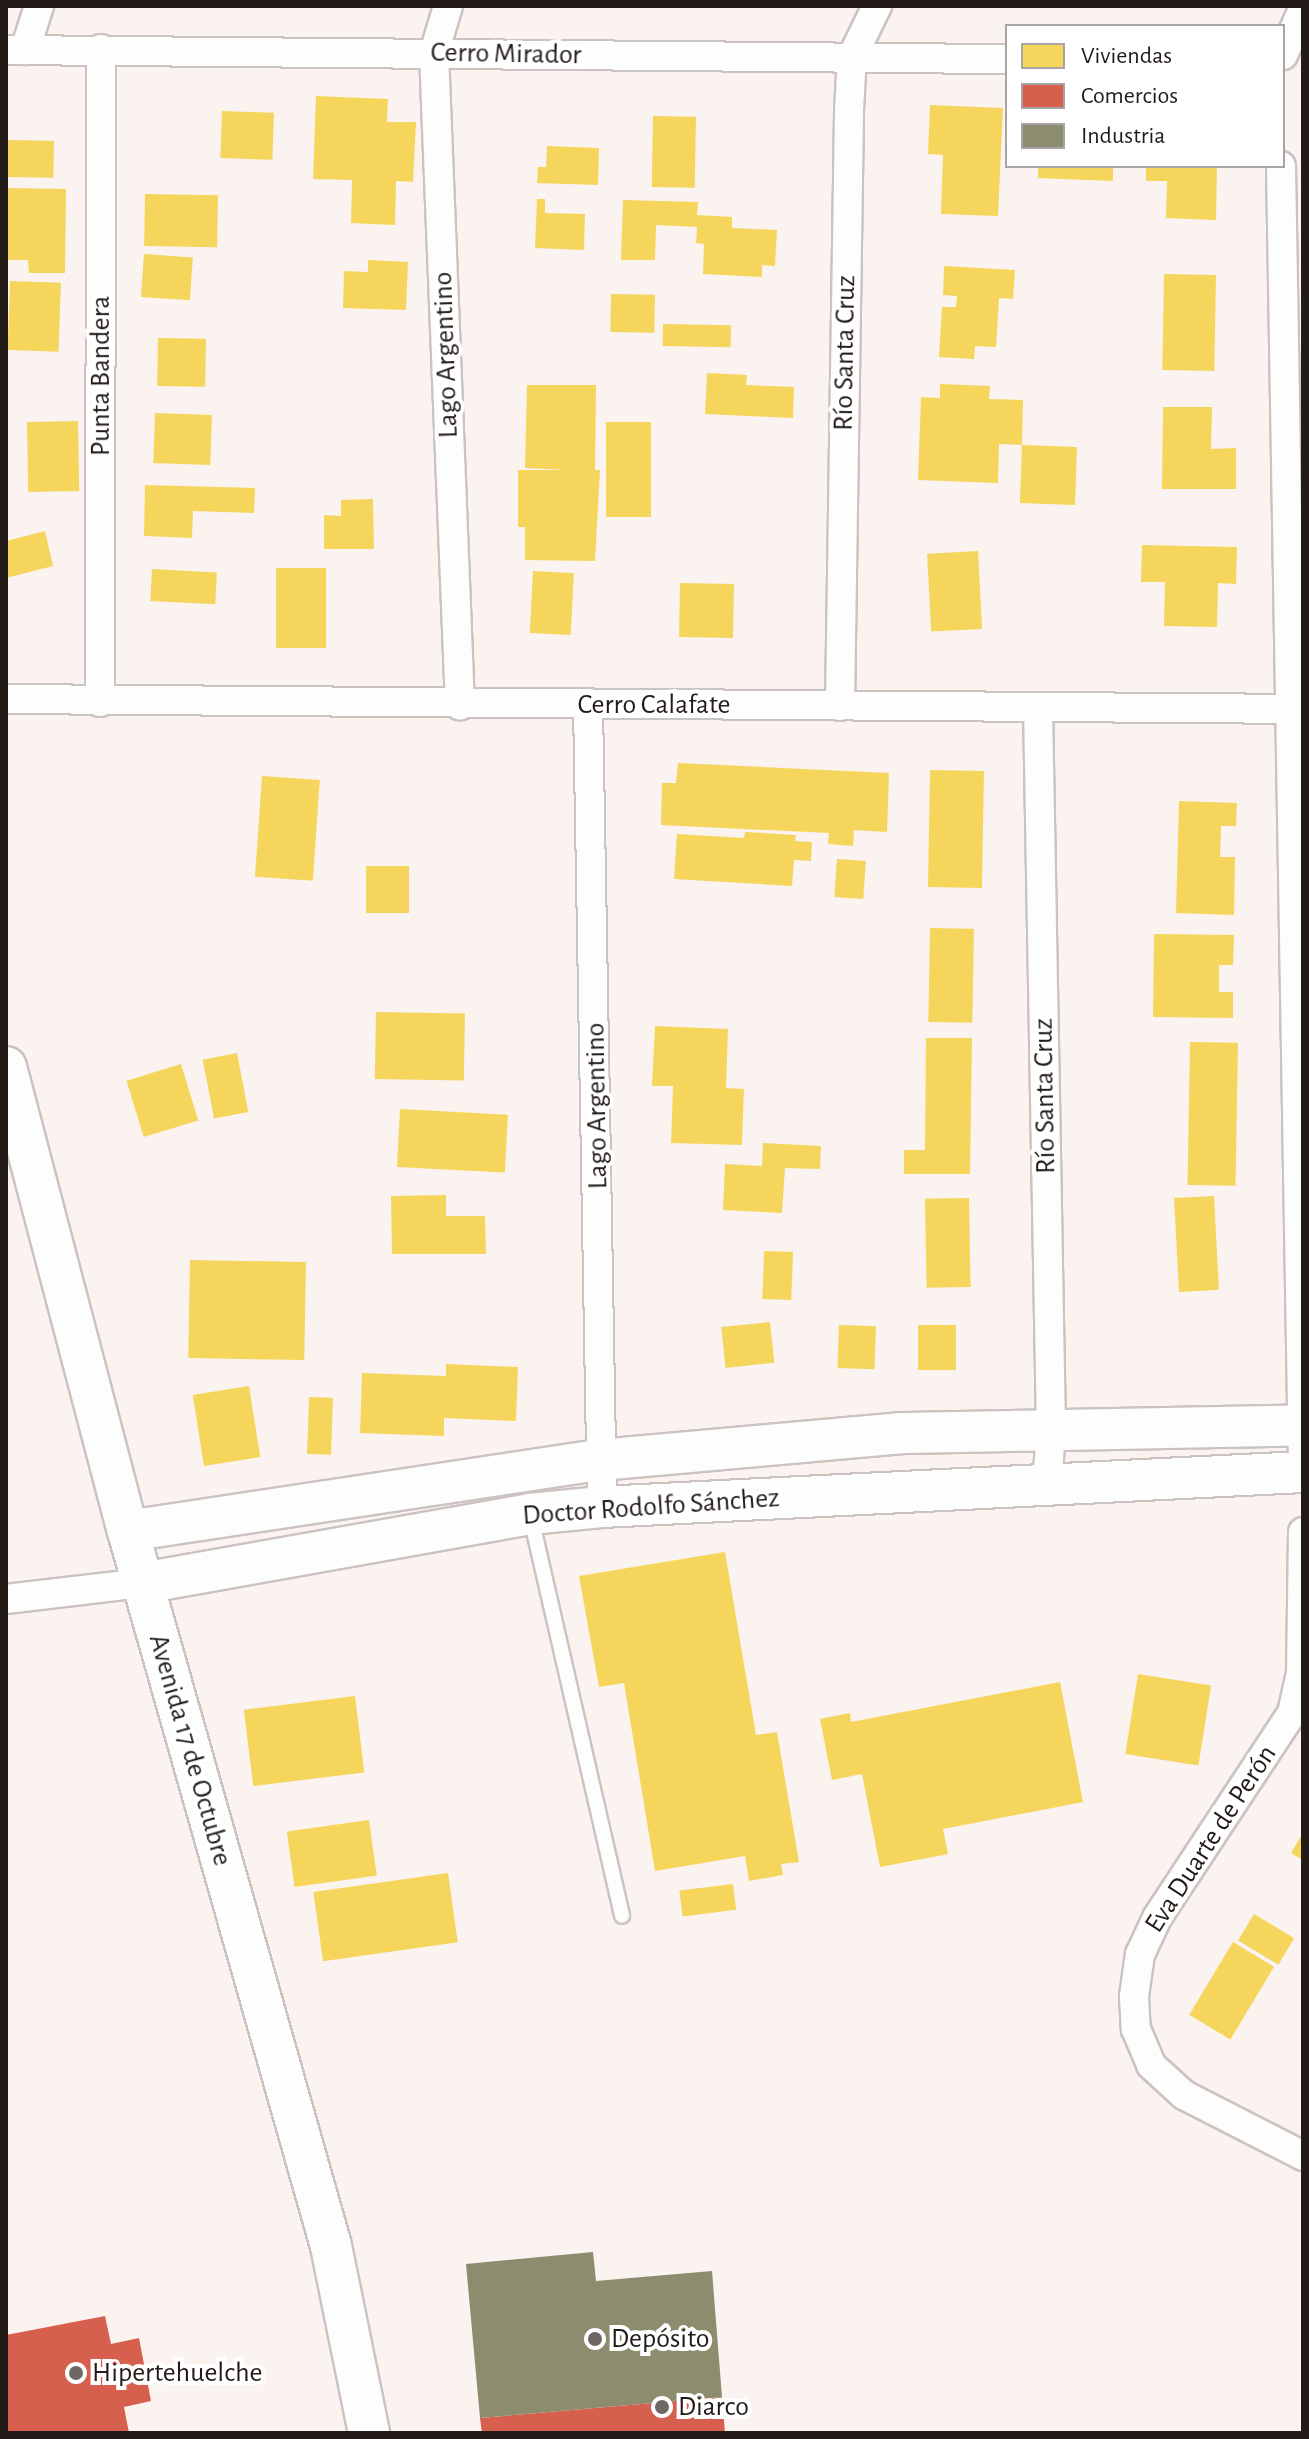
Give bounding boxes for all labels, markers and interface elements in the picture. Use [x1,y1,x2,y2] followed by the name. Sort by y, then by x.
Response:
[1005,24,1285,168] legend
[430,36,582,72] street label: Cerro Mirador
[1081,44,1172,68] text: Viviendas
[1081,84,1178,108] text: Comercios
[1081,124,1165,148] text: Industria
[426,271,466,439] street label: Lago Argentino
[827,275,863,431] street label: Río Santa Cruz
[84,296,118,456] street label: Punta Bandera
[578,688,730,722] street label: Cerro Calafate
[1027,1018,1063,1174] street label: Río Santa Cruz
[579,1023,615,1189] street label: Lago Argentino
[521,1481,781,1533] street label: Doctor Rodolfo Sánchez
[141,1630,239,1870] street label: Avenida 17 de Octubre
[1138,1739,1284,1939] street label: Eva Duarte de Perón
[611,2322,709,2356] place label: Depósito
[586,2330,604,2348] marker: Depósito
[92,2356,262,2390] place label: Hipertehuelche
[67,2364,85,2382] marker: Hipertehuelche
[678,2390,749,2424] place label: Diarco
[653,2398,671,2416] marker: Diarco

